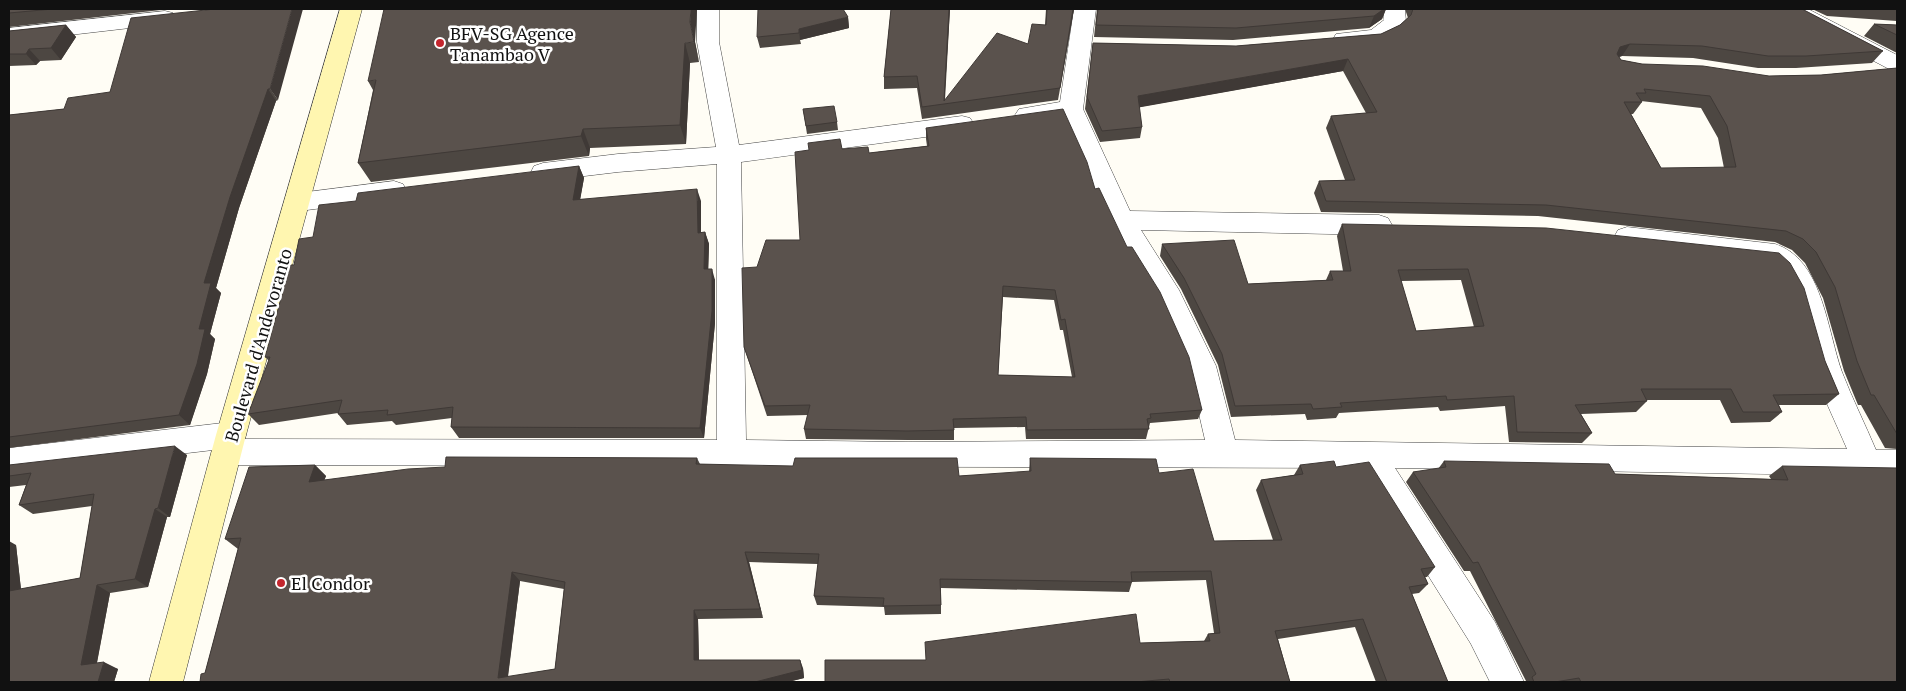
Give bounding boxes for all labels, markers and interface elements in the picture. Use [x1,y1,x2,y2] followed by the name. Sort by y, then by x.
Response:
[450,21,574,66] place label: BFV-SG Agence Tanambao V
[434,37,446,49] marker: BFV-SG Agence Tanambao V
[219,245,297,445] street label: Boulevard d'Andevoranto
[291,571,370,595] place label: El Condor
[275,577,287,589] marker: El Condor

